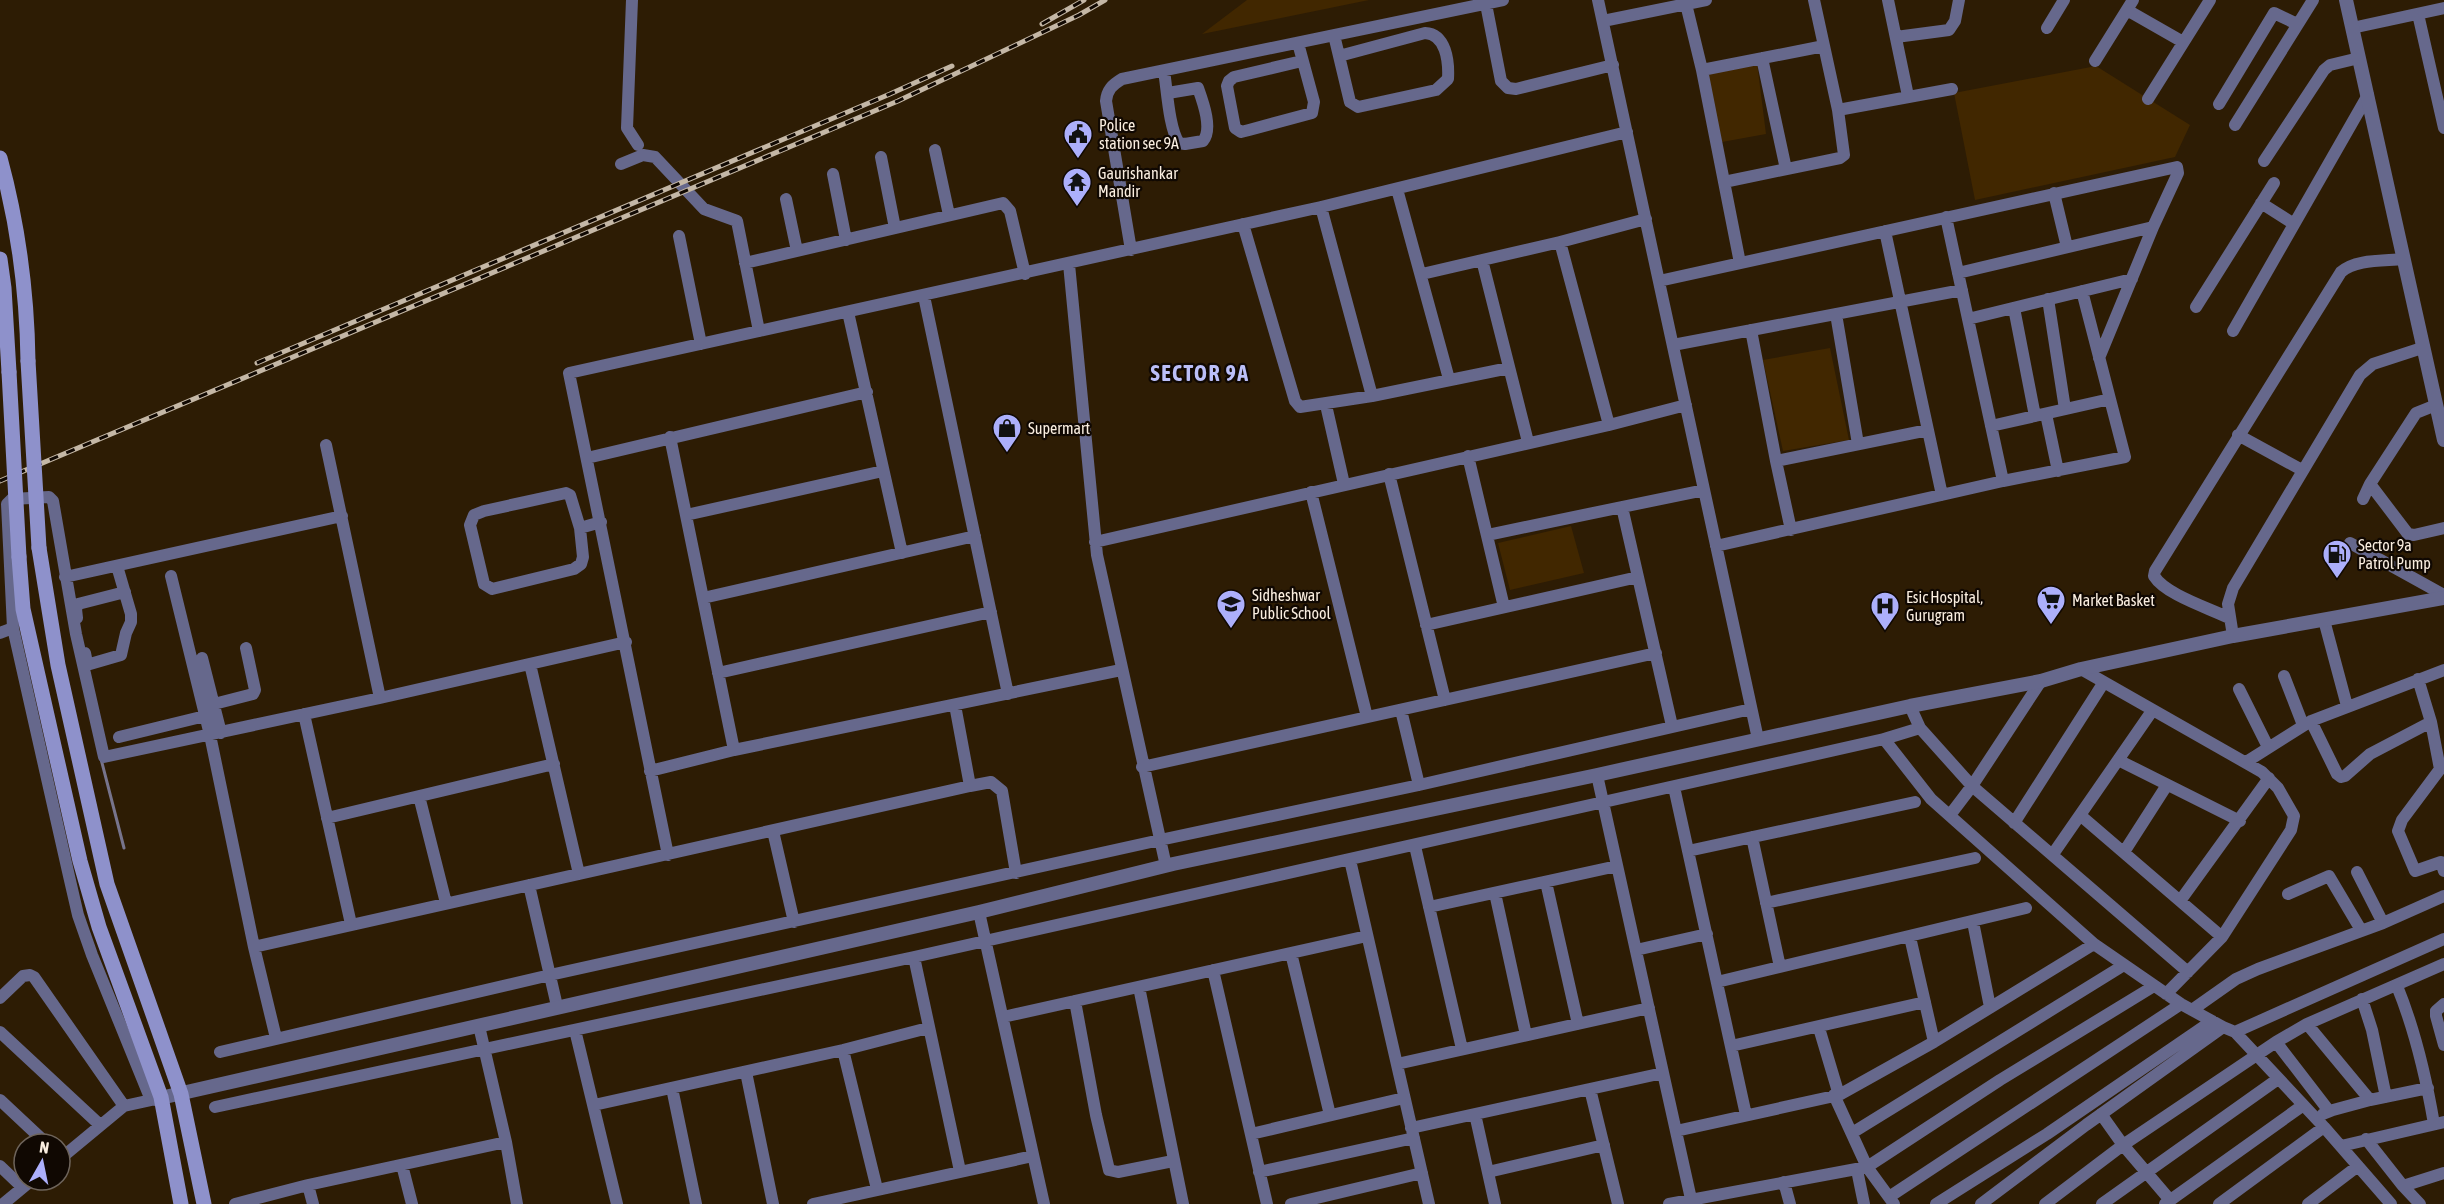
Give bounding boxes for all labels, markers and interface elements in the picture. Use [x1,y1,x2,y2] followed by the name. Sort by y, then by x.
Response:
[1099,116,1179,152] place label: Police station sec 9A
[1062,118,1094,160] public building icon: Police station sec 9A
[1098,164,1178,200] place label: Gaurishankar Mandir
[1061,166,1093,208] temple icon: Gaurishankar Mandir
[1150,360,1250,386] district label: SECTOR 9A
[991,412,1023,454] shop icon: Supermart
[1028,419,1091,438] place label: Supermart
[2358,536,2431,573] place label: Sector 9a Patrol Pump
[2321,538,2353,580] fuel station icon: Sector 9a Patrol Pump
[2035,584,2067,626] supermarket icon: Market Basket
[1252,586,1332,622] place label: Sidheshwar Public School
[1215,588,1247,630] school or university icon: Sidheshwar Public School
[1906,588,1983,625] place label: Esic Hospital, Gurugram
[1869,590,1901,632] hospital icon: Esic Hospital, Gurugram
[2072,591,2155,609] place label: Market Basket
[12,1132,72,1192] north arrow
[38,1138,50,1157] text: N

